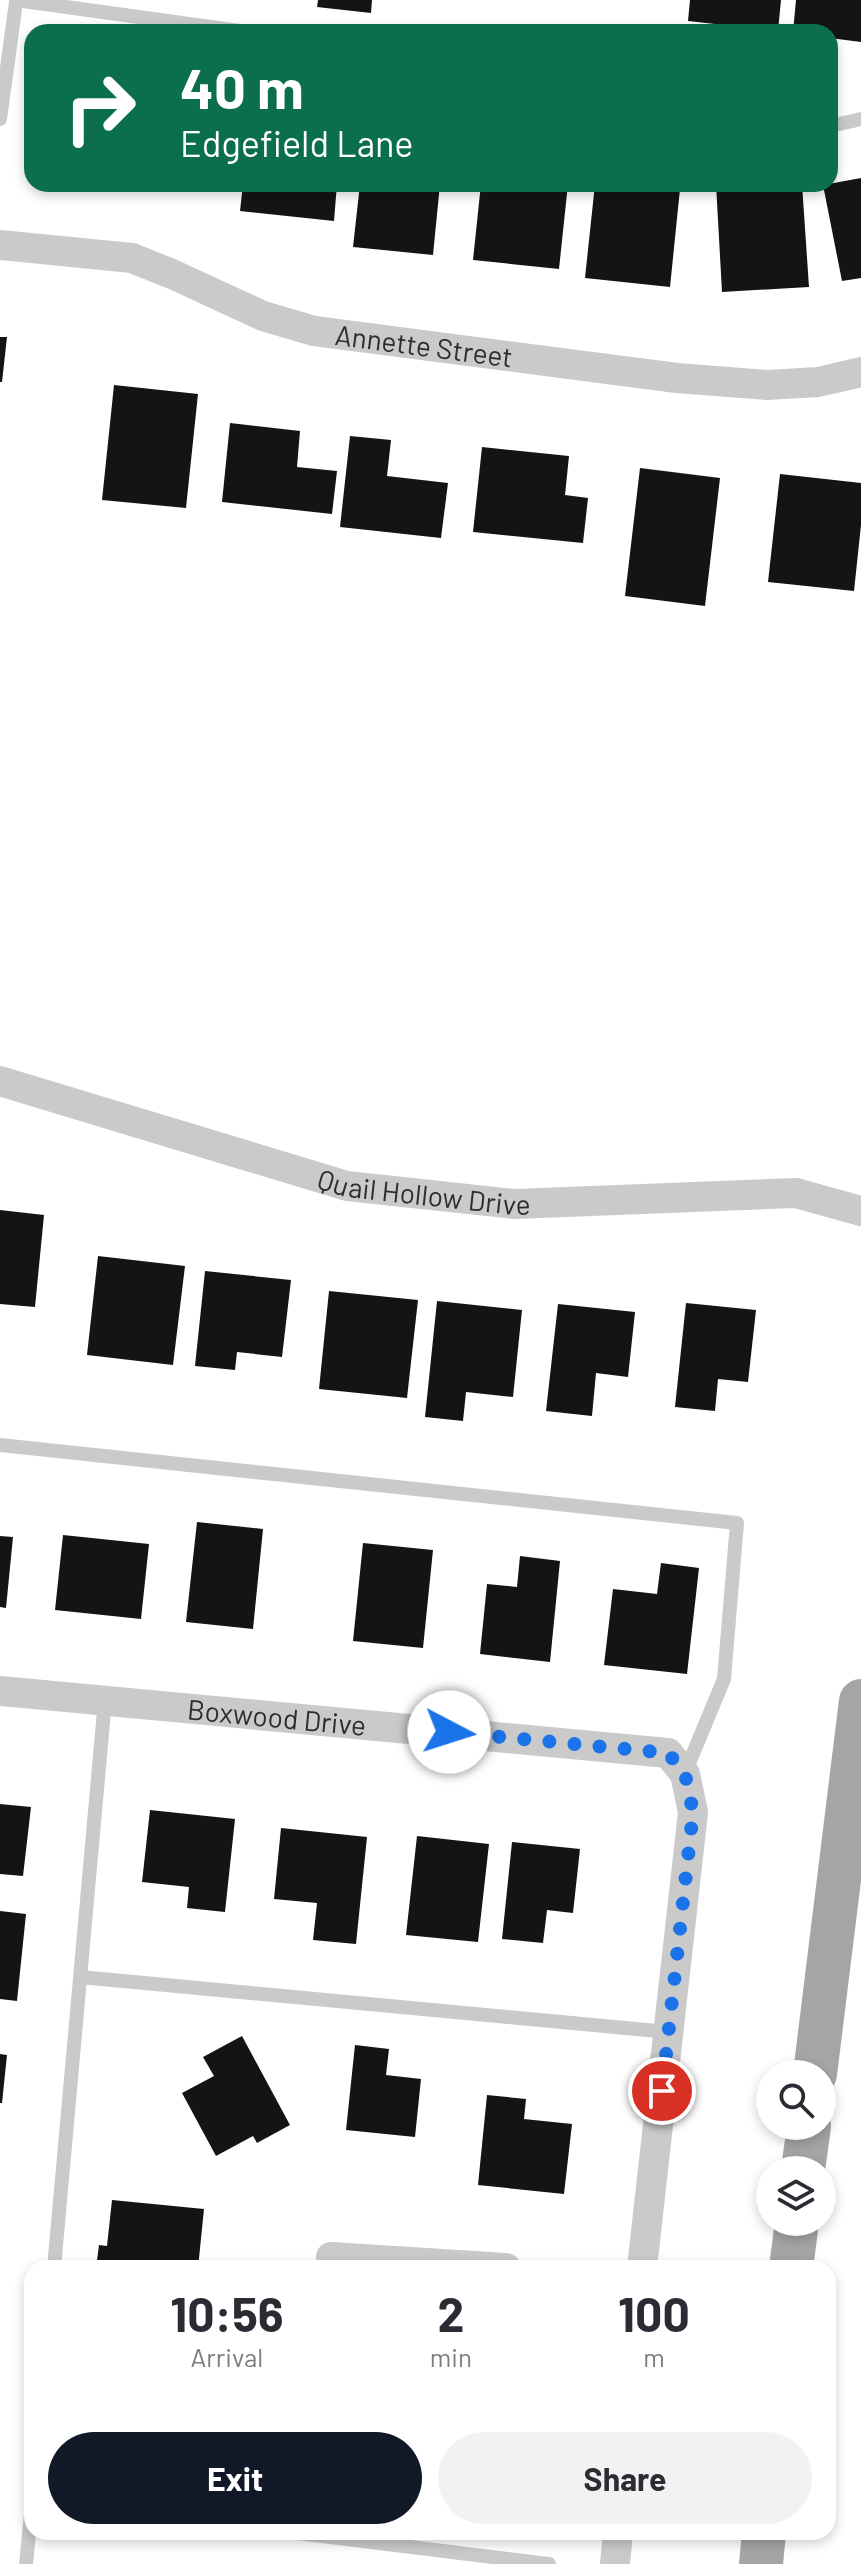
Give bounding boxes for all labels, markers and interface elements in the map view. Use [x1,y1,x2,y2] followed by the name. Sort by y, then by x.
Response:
[180,53,304,120] text: 40 m
[48,56,152,160] icon: right
[180,121,413,164] text: Edgefield Lane
[333,317,515,374] street label: Annette Street
[314,1161,531,1221] street label: Quail Hollow Drive
[407,1690,491,1774] position arrow
[186,1691,368,1742] street label: Boxwood Drive
[628,2057,696,2125] pin
[756,2060,836,2236] map controls
[756,2060,836,2140] button: search
[640,2069,684,2113] icon: arrive
[756,2156,836,2236] button: layers
[170,2284,284,2342] text: 10:56
[437,2284,464,2342] text: 2
[618,2284,690,2342] text: 100
[191,2341,263,2372] text: Arrival
[430,2341,472,2372] text: min
[643,2341,665,2372] text: m
[48,2432,422,2524] button: Exit
[438,2432,812,2524] button: Share

